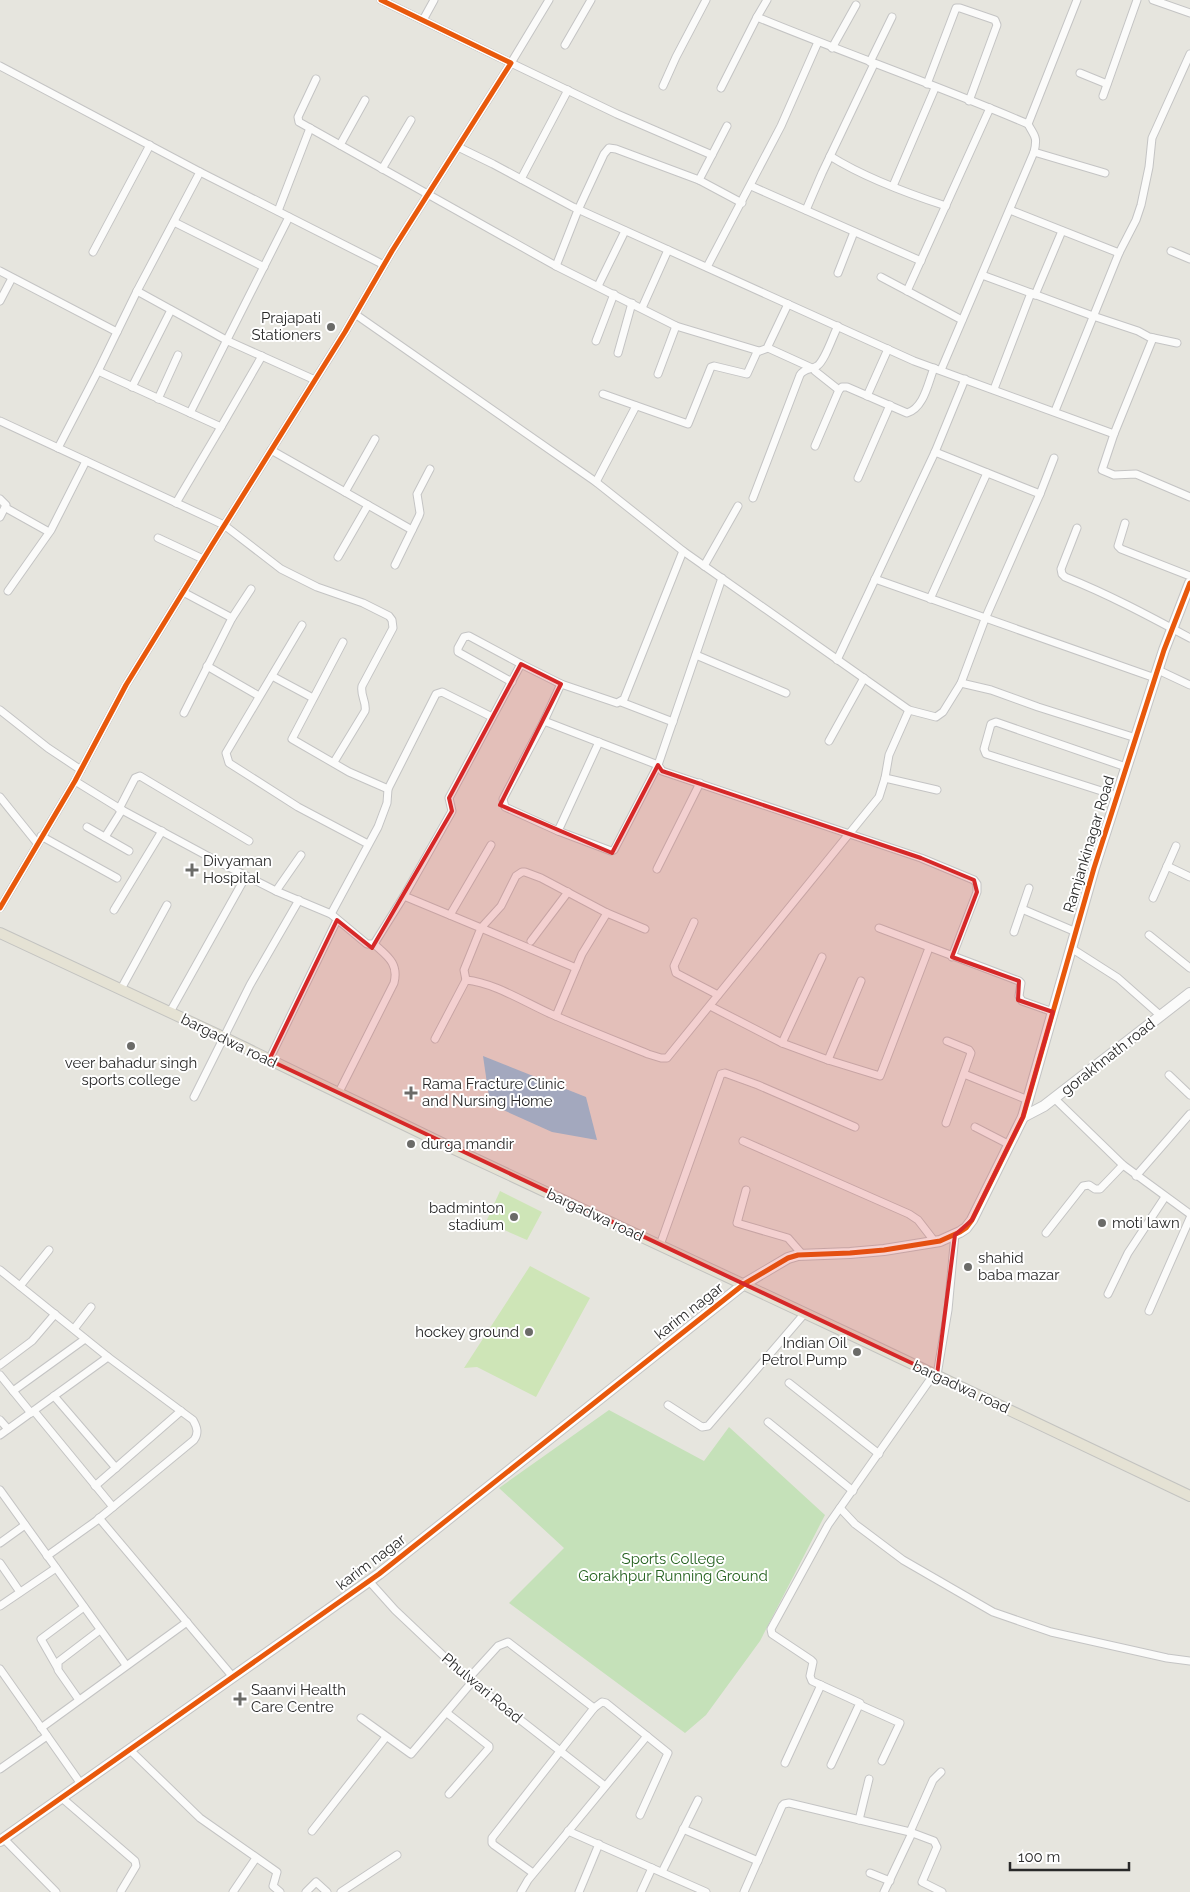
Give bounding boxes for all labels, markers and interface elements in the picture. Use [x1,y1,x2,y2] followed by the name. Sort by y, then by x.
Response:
[252,309,321,344] place label: Prajapati Stationers
[325,321,337,333] marker: Prajapati Stationers
[1060,773,1118,915] street label: Ramjankinagar Road
[203,852,272,887] place label: Divyaman Hospital
[185,863,199,877] marker: Divyaman Hospital
[178,1010,280,1072] street label: bargadwa road
[1057,1015,1159,1099] street label: gorakhnath road
[125,1040,137,1052] marker: veer bahadur singh sports college
[65,1054,197,1089] place label: veer bahadur singh sports college
[422,1075,565,1110] place label: Rama Fracture Clinic and Nursing Home
[404,1086,418,1100] marker: Rama Fracture Clinic and Nursing Home
[421,1135,515,1153] place label: durga mandir
[405,1138,417,1150] marker: durga mandir
[544,1185,646,1245] street label: bargadwa road
[429,1199,504,1234] place label: badminton stadium
[508,1211,520,1223] marker: badminton stadium
[1112,1214,1180,1232] place label: moti lawn
[1096,1217,1108,1229] marker: moti lawn
[978,1249,1060,1284] place label: shahid baba mazar
[962,1261,974,1273] marker: shahid baba mazar
[651,1278,727,1343] street label: karim nagar
[415,1323,519,1341] place label: hockey ground
[523,1326,535,1338] marker: hockey ground
[761,1334,848,1369] place label: Indian Oil Petrol Pump
[851,1346,863,1358] marker: Indian Oil Petrol Pump
[910,1357,1012,1417] street label: bargadwa road
[333,1530,410,1594] street label: karim nagar
[578,1550,768,1585] park label: Sports College Gorakhpur Running Ground
[438,1649,526,1727] street label: Phulwari Road
[251,1681,346,1716] place label: Saanvi Health Care Centre
[233,1692,247,1706] marker: Saanvi Health Care Centre
[1010,1840,1129,1872] scale bar
[1018,1848,1060,1866] text: 100 m

